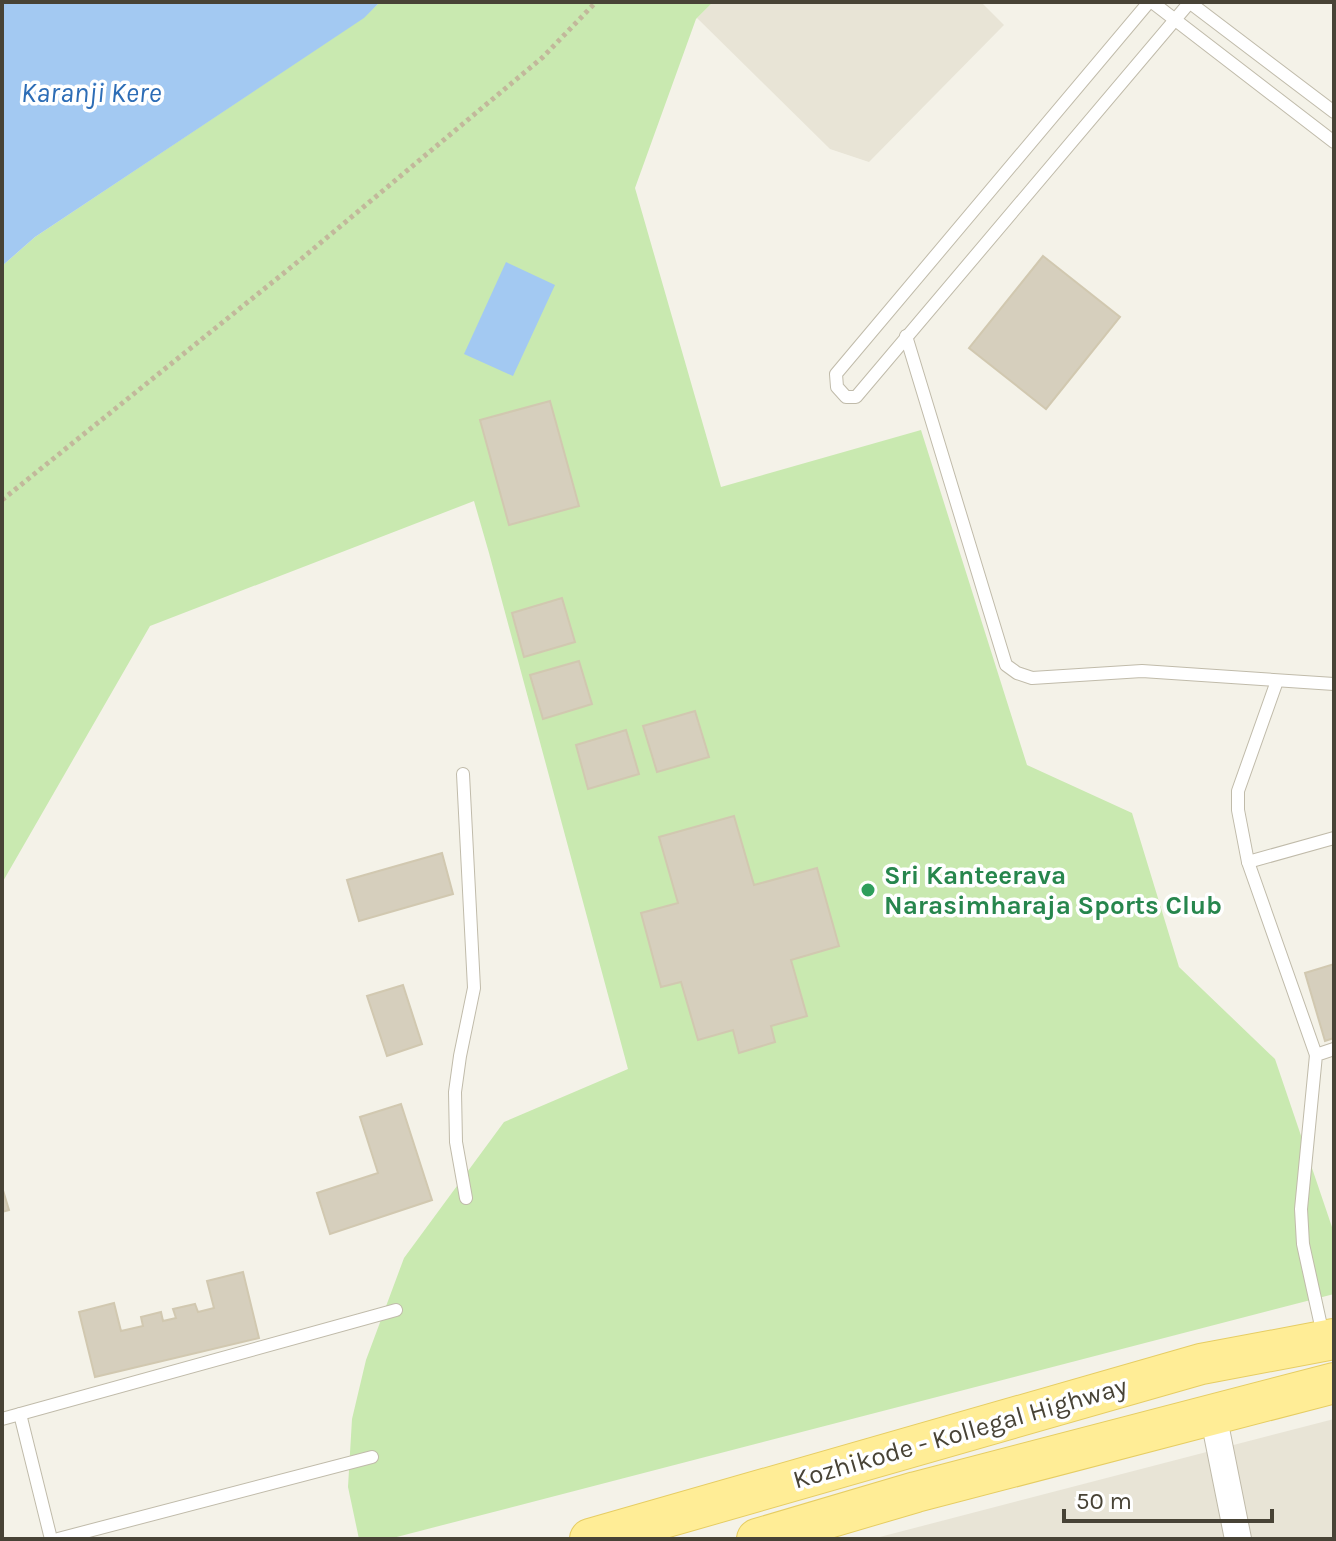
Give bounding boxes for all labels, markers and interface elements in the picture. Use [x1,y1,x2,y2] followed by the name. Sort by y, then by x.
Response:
[21,76,161,109] water label: Karanji Kere
[884,860,1222,921] place label: Sri Kanteerava Narasimharaja Sports Club
[859,881,877,899] marker: Sri Kanteerava Narasimharaja Sports Club
[789,1370,1131,1496] street label: Kozhikode - Kollegal Highway
[1064,1473,1272,1523] scale bar
[1076,1487,1132,1515] text: 50 m

